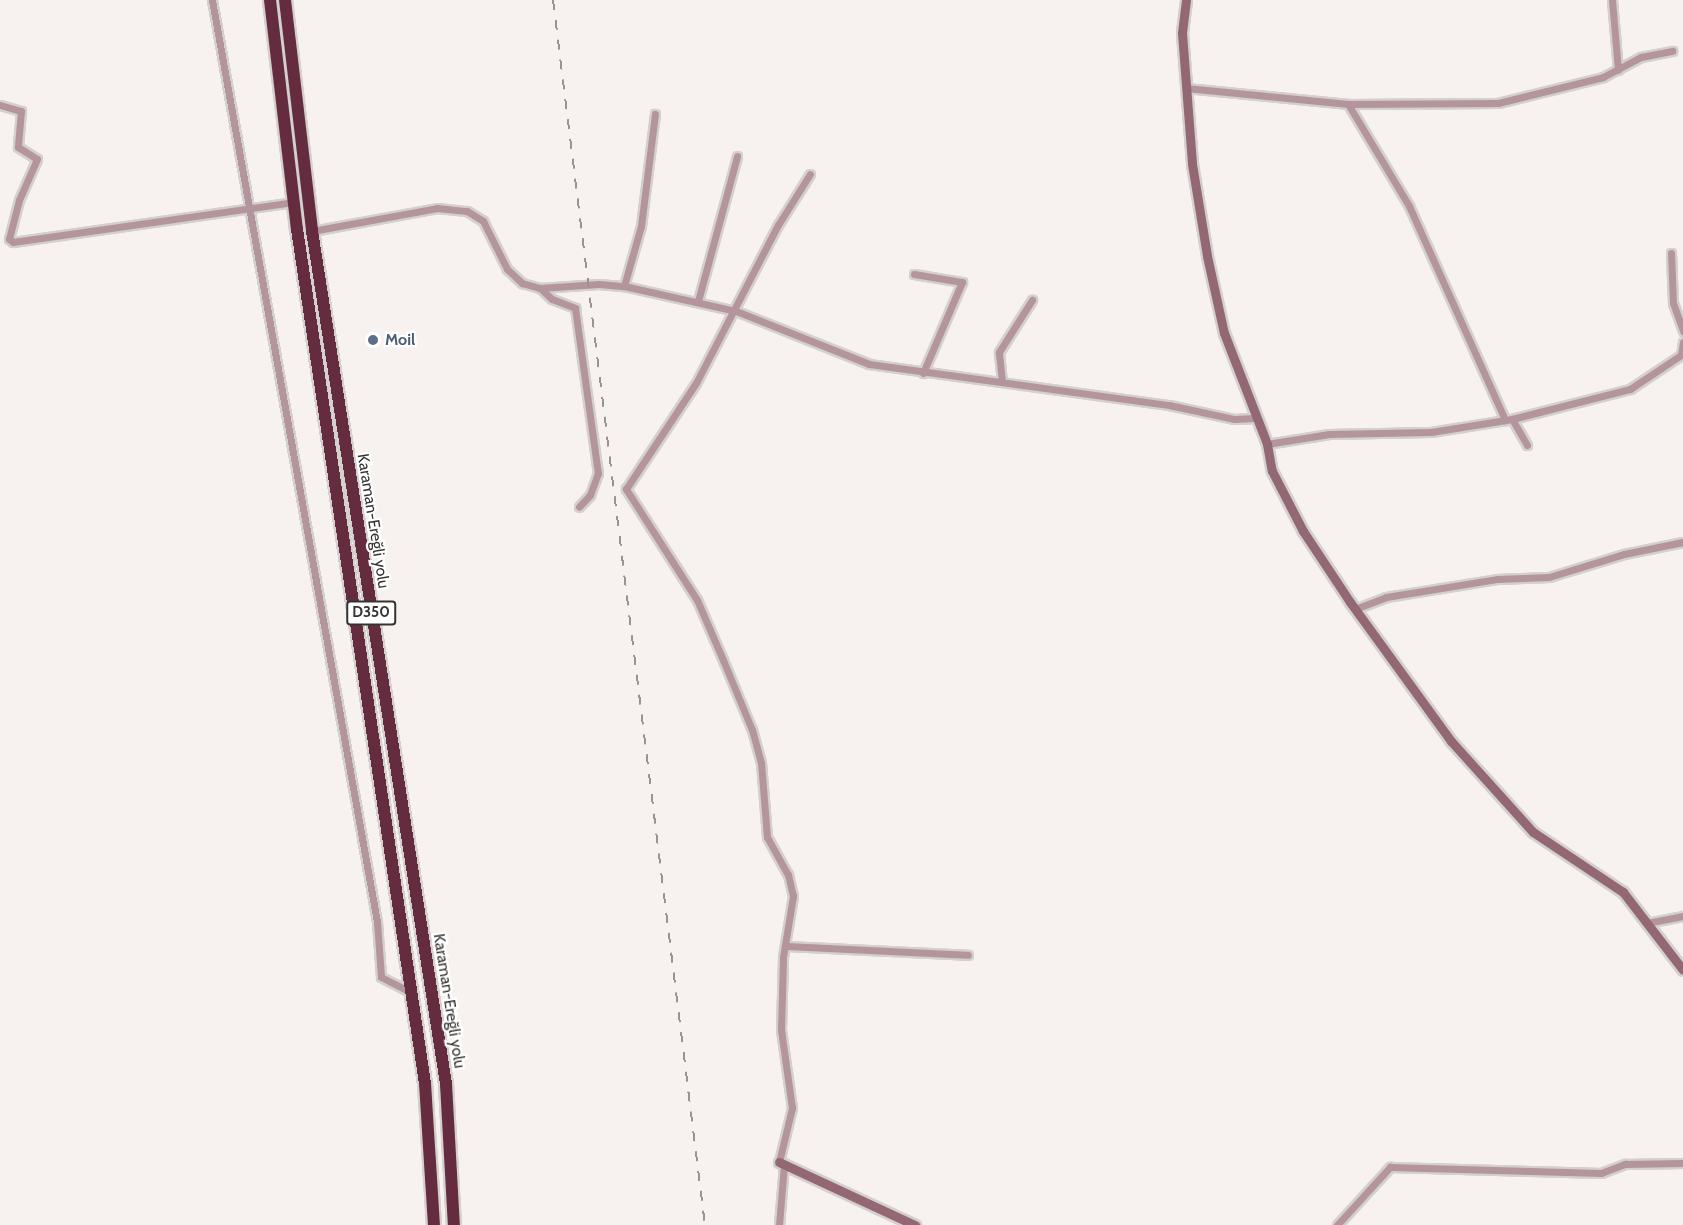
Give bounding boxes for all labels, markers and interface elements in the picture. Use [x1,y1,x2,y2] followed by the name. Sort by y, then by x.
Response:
[385,330,415,350] place label: Moil
[366,333,380,347] marker: Moil
[353,452,393,590] street label: Karaman-Ereğli yolu
[346,601,397,625] road number: D350
[429,932,469,1070] street label: Karaman-Ereğli yolu

